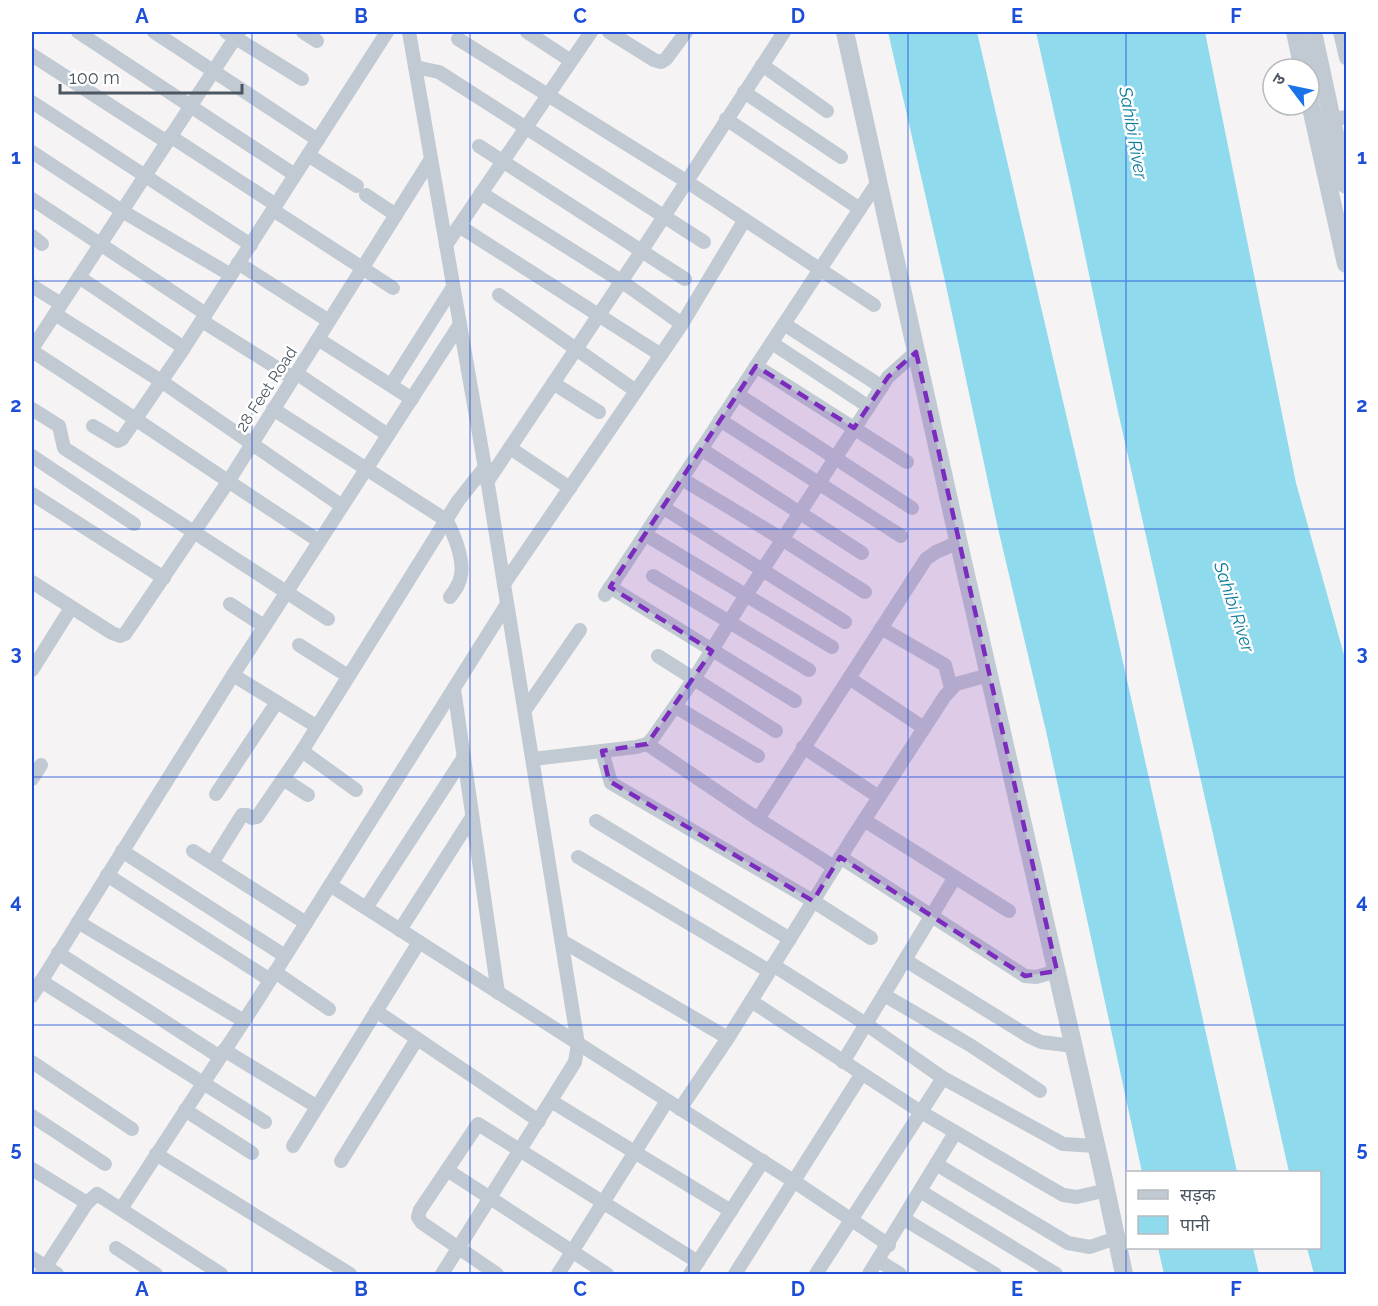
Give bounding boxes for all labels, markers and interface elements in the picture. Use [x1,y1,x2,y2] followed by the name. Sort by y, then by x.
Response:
[135,4,149,28] text: A
[354,4,368,28] text: B
[573,4,587,28] text: C
[791,4,805,28] text: D
[1011,4,1023,28] text: E
[1230,4,1242,28] text: F
[60,57,242,95] scale bar
[1261,57,1321,117] north arrow
[69,67,120,88] text: 100 m
[1268,70,1290,88] text: उ
[1115,84,1152,182] water label: Sahibi River
[11,145,21,169] text: 1
[1357,145,1367,169] text: 1
[232,343,301,435] street label: 28 Feet Road
[10,393,22,417] text: 2
[1356,393,1368,417] text: 2
[1210,558,1259,655] water label: Sahibi River
[10,641,22,665] text: 3
[1356,641,1368,665] text: 3
[10,889,22,913] text: 4
[1356,889,1368,913] text: 4
[10,1137,22,1161] text: 5
[1356,1137,1368,1161] text: 5
[1126,1171,1321,1249] legend
[1180,1184,1217,1205] text: सड़क
[1180,1214,1210,1235] text: पानी
[135,1277,149,1301] text: A
[354,1277,368,1301] text: B
[573,1277,587,1301] text: C
[791,1277,805,1301] text: D
[1011,1277,1023,1301] text: E
[1230,1277,1242,1301] text: F

